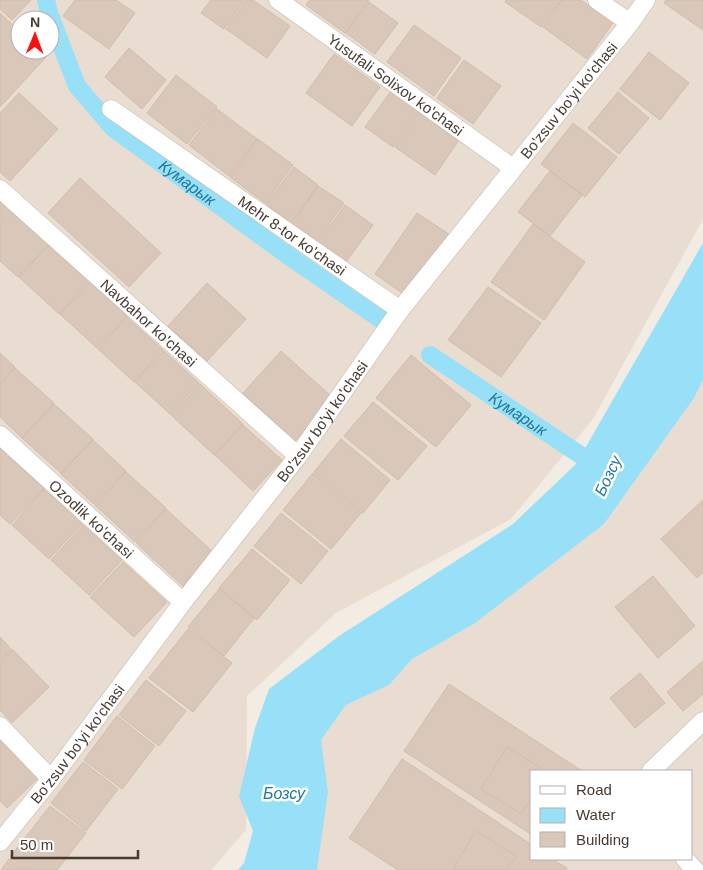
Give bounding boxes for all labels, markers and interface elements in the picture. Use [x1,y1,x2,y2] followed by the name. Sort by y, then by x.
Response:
[10,10,60,60] north arrow
[30,14,40,30] text: N
[325,30,467,139] street label: Yusufali Solixov ko'chasi
[517,38,620,162] street label: Bo'zsuv bo'yi ko'chasi
[156,156,220,209] water label: Кумарык
[235,192,349,278] street label: Mehr 8-tor ko'chasi
[97,275,200,370] street label: Navbahor ko'chasi
[273,357,371,485] street label: Bo'zsuv bo'yi ko'chasi
[486,389,551,440] water label: Кумарык
[591,452,625,499] water label: Бозсу
[46,476,137,561] street label: Ozodlik ko'chasi
[27,681,127,806] street label: Bo'zsuv bo'yi ko'chasi
[530,770,693,860] legend
[576,781,612,798] text: Road
[263,785,306,802] water label: Бозсу
[576,806,615,823] text: Water
[12,828,139,860] scale bar
[576,831,629,848] text: Building
[20,836,53,853] text: 50 m

